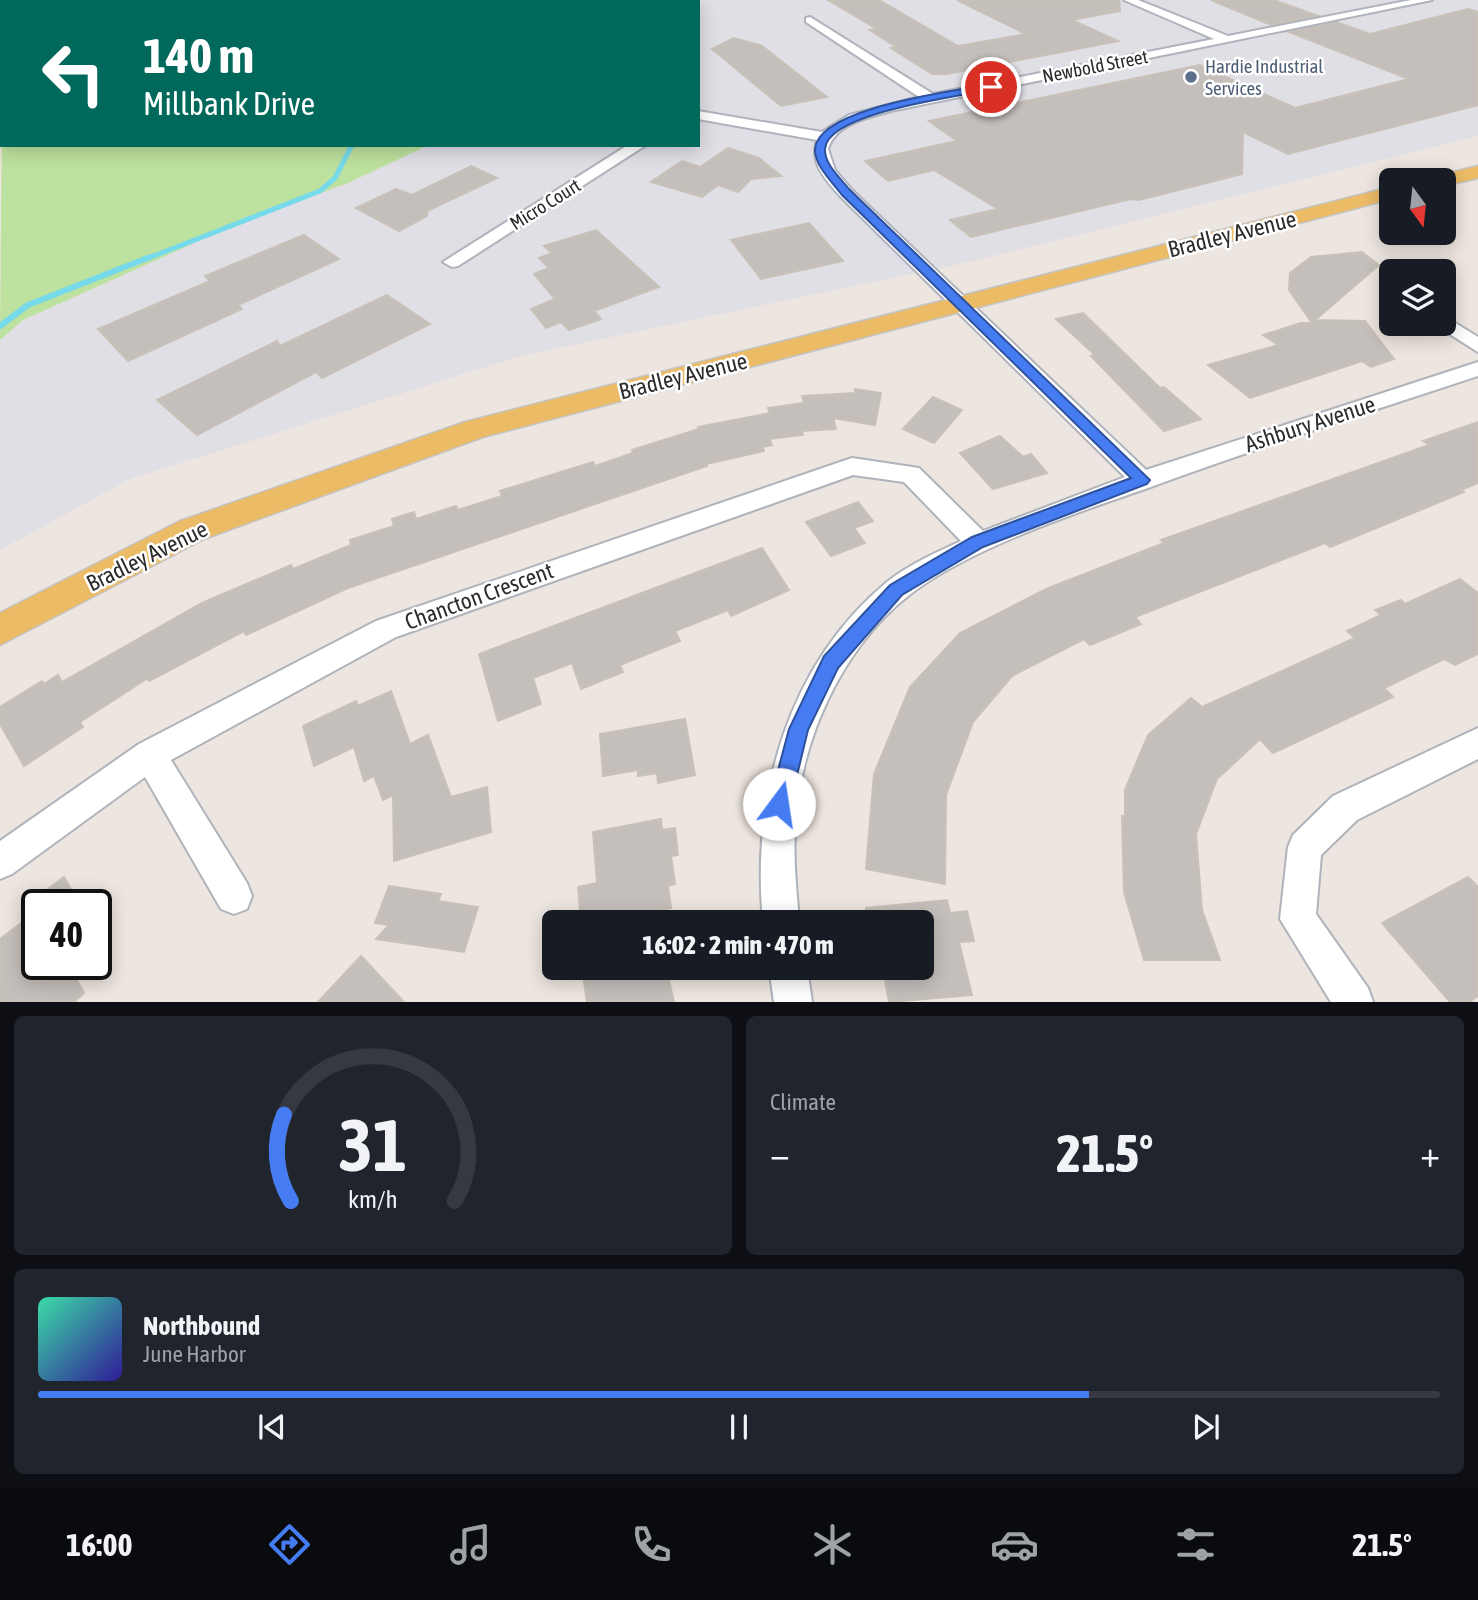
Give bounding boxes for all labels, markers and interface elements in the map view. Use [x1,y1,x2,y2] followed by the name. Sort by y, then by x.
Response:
[143,27,254,83] text: 140 m
[28,28,119,119] icon: left
[1040,45,1150,87] street label: Newbold Street
[1205,55,1323,99] place label: Hardie Industrial Services
[961,57,1021,117] pin
[972,68,1010,106] icon: arrive
[1183,69,1199,85] marker: Hardie Industrial Services
[143,85,315,122] text: Millbank Drive
[1379,168,1456,245] north arrow
[1379,168,1456,336] map controls
[506,174,584,234] street label: Micro Court
[1165,206,1299,262] street label: Bradley Avenue
[1379,259,1456,336] button: layers
[616,348,750,404] street label: Bradley Avenue
[1241,391,1379,457] street label: Ashbury Avenue
[82,516,212,596] street label: Bradley Avenue
[401,557,557,635] street label: Chancton Crescent
[742,767,816,841] position arrow
[21,889,112,980] speed limit sign: 40
[642,930,834,960] text: 16:02 · 2 min · 470 m
[770,1089,836,1115] text: Climate
[339,1104,407,1187] text: 31
[1057,1123,1153,1183] text: 21.5°
[770,1132,790,1175] text: −
[1420,1132,1440,1175] text: +
[348,1185,398,1213] text: km/h
[143,1311,260,1341] text: Northbound
[143,1341,246,1367] text: June Harbor
[253,1408,291,1446] icon: previous
[720,1408,758,1446] icon: pause
[1187,1408,1225,1446] icon: next
[265,1520,314,1569] icon: directions
[446,1520,495,1569] icon: music
[627,1520,676,1569] icon: phone
[808,1520,857,1569] icon: climate
[990,1520,1039,1569] icon: car
[1171,1520,1220,1569] icon: filters
[66,1526,133,1563] text: 16:00
[1352,1526,1412,1563] text: 21.5°

